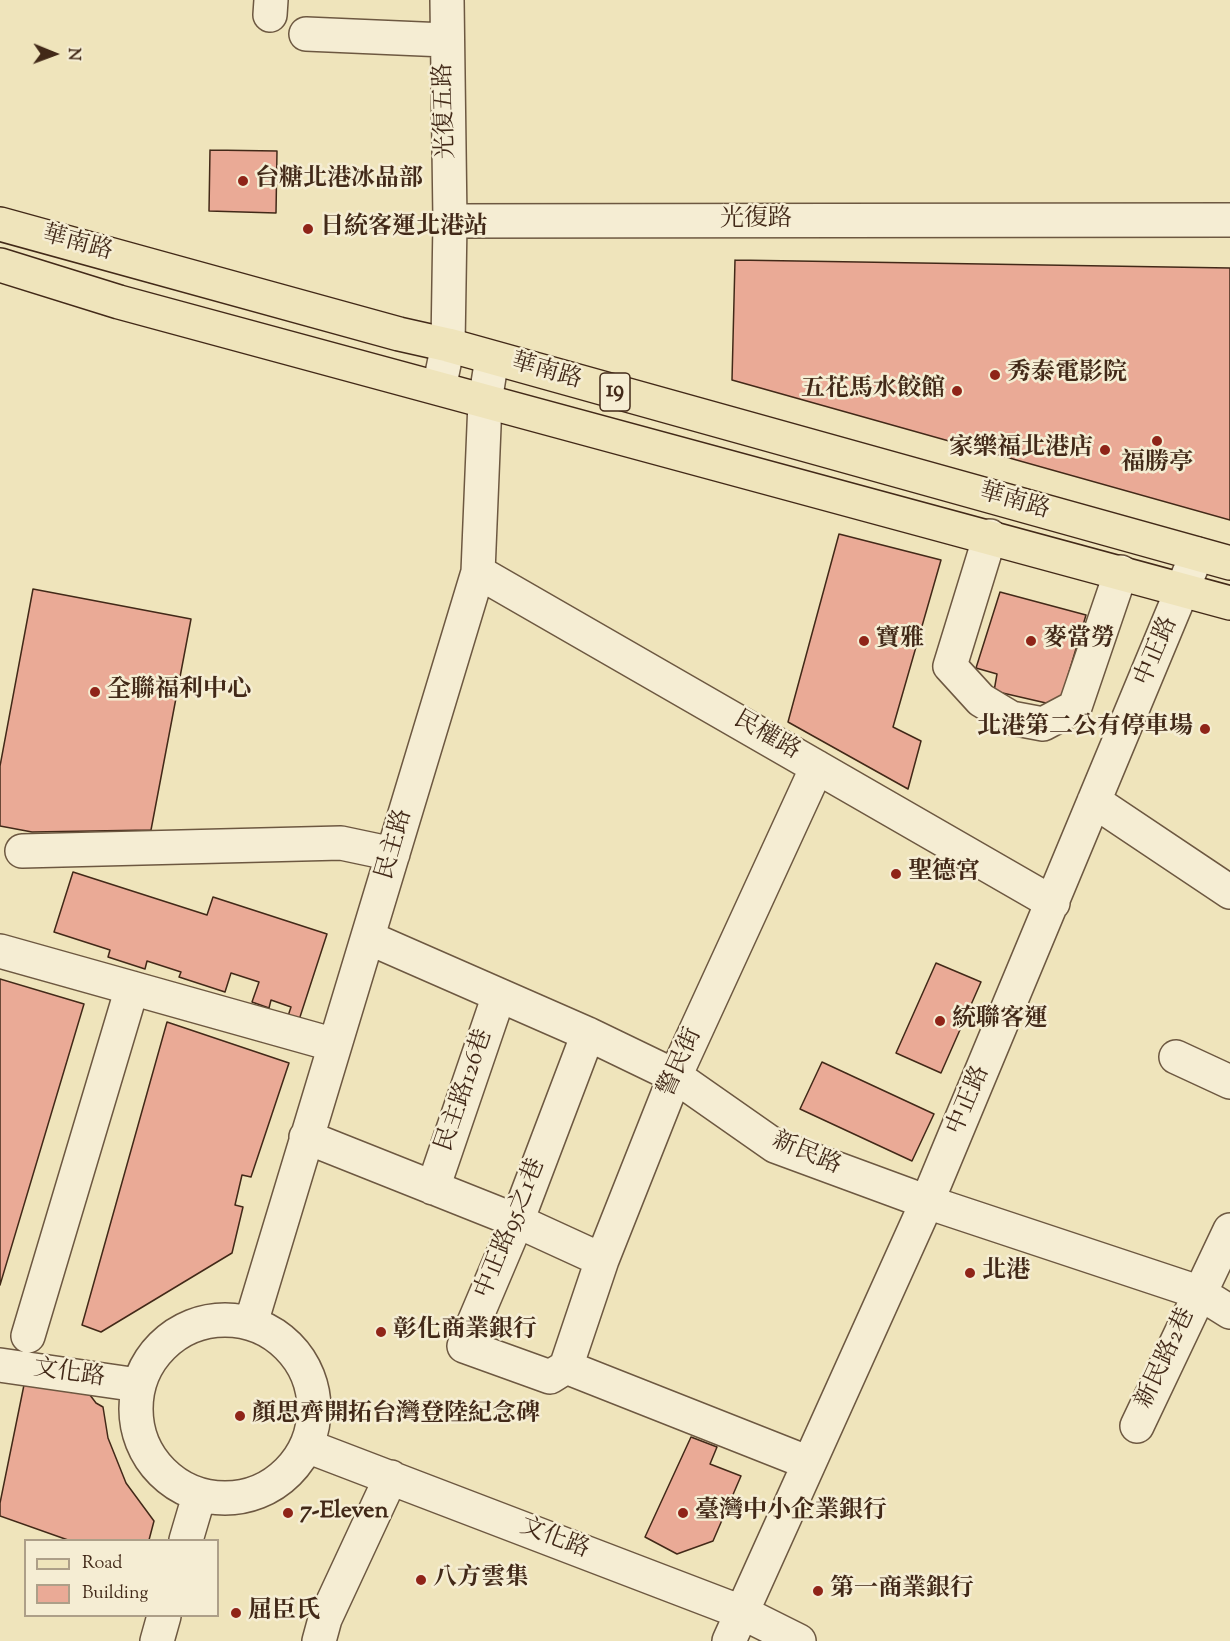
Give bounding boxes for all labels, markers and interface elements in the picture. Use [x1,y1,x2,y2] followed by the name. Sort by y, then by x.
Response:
[24,24,84,84] north arrow
[61,48,84,61] text: N
[431,63,463,159] street label: 光復五路
[255,167,423,195] place label: 台糖北港冰品部
[236,174,250,188] marker: 台糖北港冰品部
[720,207,792,235] street label: 光復路
[320,215,488,243] place label: 日統客運北港站
[38,222,116,268] street label: 華南路
[301,222,315,236] marker: 日統客運北港站
[507,349,585,397] street label: 華南路
[1007,361,1127,389] place label: 秀泰電影院
[988,368,1002,382] marker: 秀泰電影院
[600,373,630,411] road number: 19
[801,377,945,405] place label: 五花馬水餃館
[950,384,964,398] marker: 五花馬水餃館
[1150,434,1164,448] marker: 福勝亭
[949,436,1093,464] place label: 家樂福北港店
[1098,443,1112,457] marker: 家樂福北港店
[1121,451,1193,479] place label: 福勝亭
[975,479,1053,527] street label: 華南路
[1131,613,1185,691] street label: 中正路
[876,627,924,655] place label: 寶雅
[1043,627,1115,655] place label: 麥當勞
[857,634,871,648] marker: 寶雅
[1024,634,1038,648] marker: 麥當勞
[107,678,251,706] place label: 全聯福利中心
[88,685,102,699] marker: 全聯福利中心
[728,707,804,767] street label: 民權路
[977,715,1193,743] place label: 北港第二公有停車場
[1198,722,1212,736] marker: 北港第二公有停車場
[372,806,420,884] street label: 民主路
[908,860,980,888] place label: 聖德宮
[889,867,903,881] marker: 聖德宮
[952,1007,1048,1035] place label: 統聯客運
[933,1014,947,1028] marker: 統聯客運
[654,1024,710,1102] street label: 警民街
[432,1026,500,1156] street label: 民主路126巷
[943,1062,997,1140] street label: 中正路
[767,1128,845,1182] street label: 新民路
[471,1155,553,1303] street label: 中正路95之1巷
[982,1259,1030,1287] place label: 北港
[963,1266,977,1280] marker: 北港
[1131,1304,1203,1414] street label: 新民路2巷
[393,1318,537,1346] place label: 彰化商業銀行
[374,1325,388,1339] marker: 彰化商業銀行
[31,1356,107,1394] street label: 文化路
[252,1402,540,1430] place label: 顏思齊開拓台灣登陸紀念碑
[233,1409,247,1423] marker: 顏思齊開拓台灣登陸紀念碑
[300,1499,389,1527] place label: 7-Eleven
[695,1499,887,1527] place label: 臺灣中小企業銀行
[281,1506,295,1520] marker: 7-Eleven
[676,1506,690,1520] marker: 臺灣中小企業銀行
[515,1514,593,1566] street label: 文化路
[24,1539,219,1617] legend
[82,1551,122,1577] text: Road
[433,1566,529,1594] place label: 八方雲集
[414,1573,428,1587] marker: 八方雲集
[830,1577,974,1605] place label: 第一商業銀行
[82,1581,148,1607] text: Building
[811,1584,825,1598] marker: 第一商業銀行
[248,1599,320,1627] place label: 屈臣氏
[229,1606,243,1620] marker: 屈臣氏

